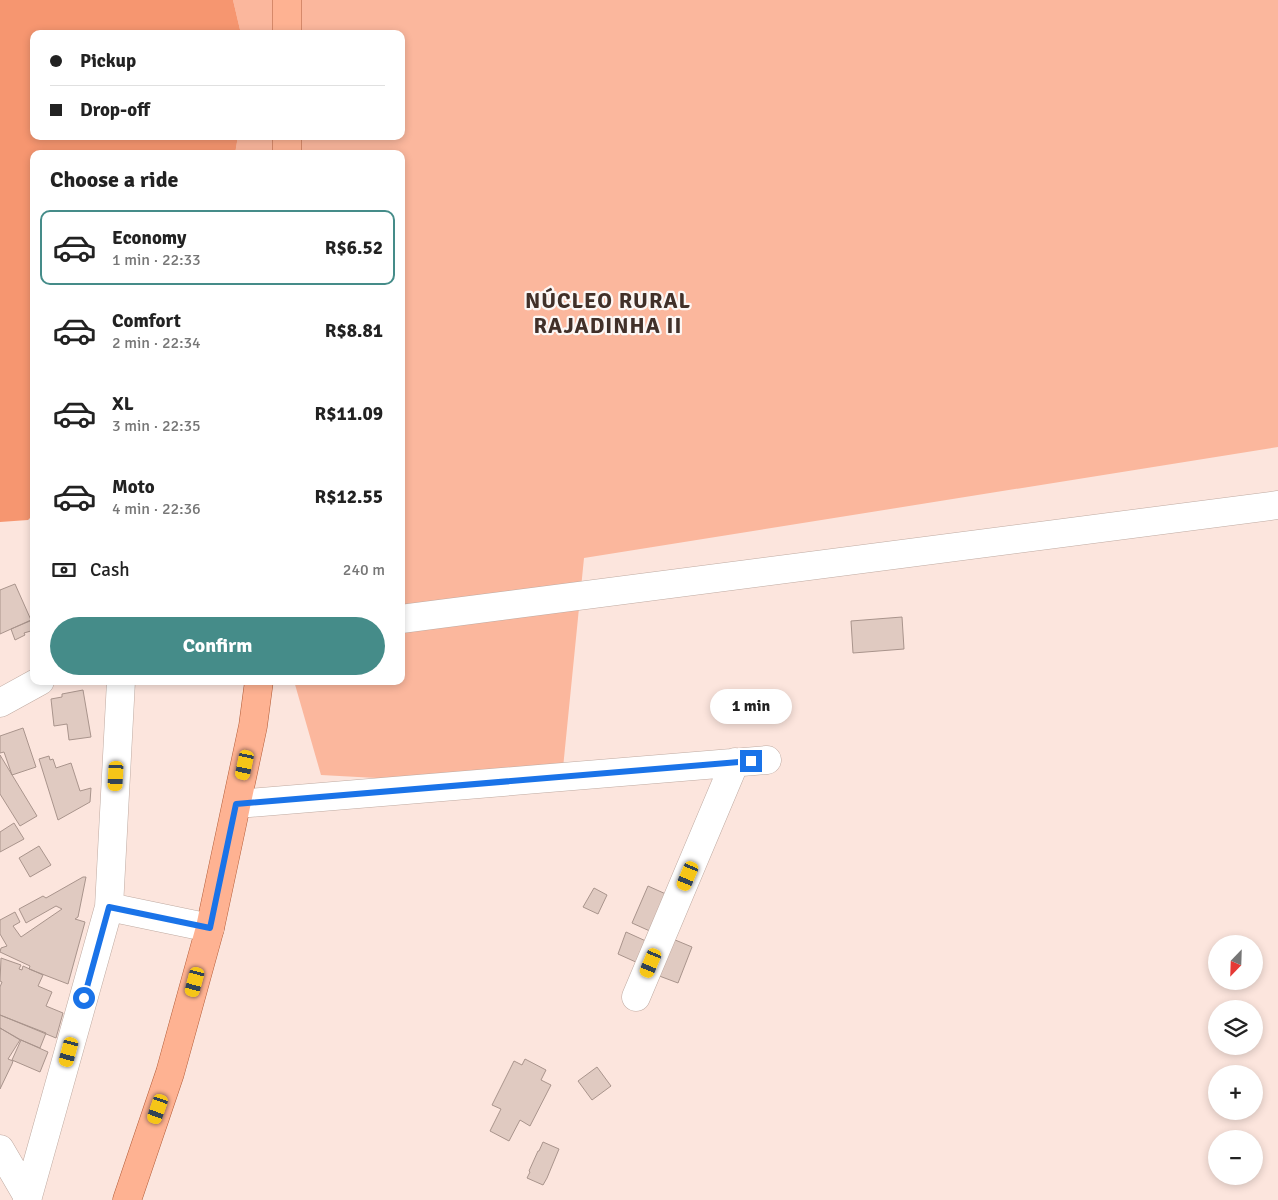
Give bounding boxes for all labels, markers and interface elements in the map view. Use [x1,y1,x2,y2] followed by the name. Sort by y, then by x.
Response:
[80,49,136,73] text: Pickup
[80,98,150,122] text: Drop-off
[50,166,178,193] text: Choose a ride
[52,225,97,270] icon: car
[112,226,186,250] text: Economy
[325,236,383,260] text: R$6.52
[112,250,201,270] text: 1 min · 22:33
[525,287,691,339] district label: NÚCLEO RURAL RAJADINHA II
[52,308,97,353] icon: car
[112,309,181,333] text: Comfort
[325,319,383,343] text: R$8.81
[112,333,201,353] text: 2 min · 22:34
[52,391,97,436] icon: car
[112,392,134,416] text: XL
[315,402,383,426] text: R$11.09
[112,416,201,436] text: 3 min · 22:35
[52,474,97,519] icon: car
[112,475,155,499] text: Moto
[315,485,383,509] text: R$12.55
[112,499,201,519] text: 4 min · 22:36
[50,556,78,584] icon: cash
[90,558,130,582] text: Cash
[343,560,385,580] text: 240 m
[50,617,385,675] button: Confirm
[710,688,792,724] callout: 1 min
[732,696,770,716] text: 1 min
[234,749,255,781] car
[740,750,762,772] route end
[107,761,124,791] car
[675,859,700,893] car
[1208,935,1262,990] north arrow
[1208,935,1263,1185] map controls
[638,946,663,980] car
[183,966,206,998] car
[73,987,95,1009] route start
[1208,1000,1263,1055] button: layers
[57,1036,80,1068] car
[1208,1065,1263,1120] button: +
[146,1092,169,1126] car
[1208,1130,1263,1185] button: −

